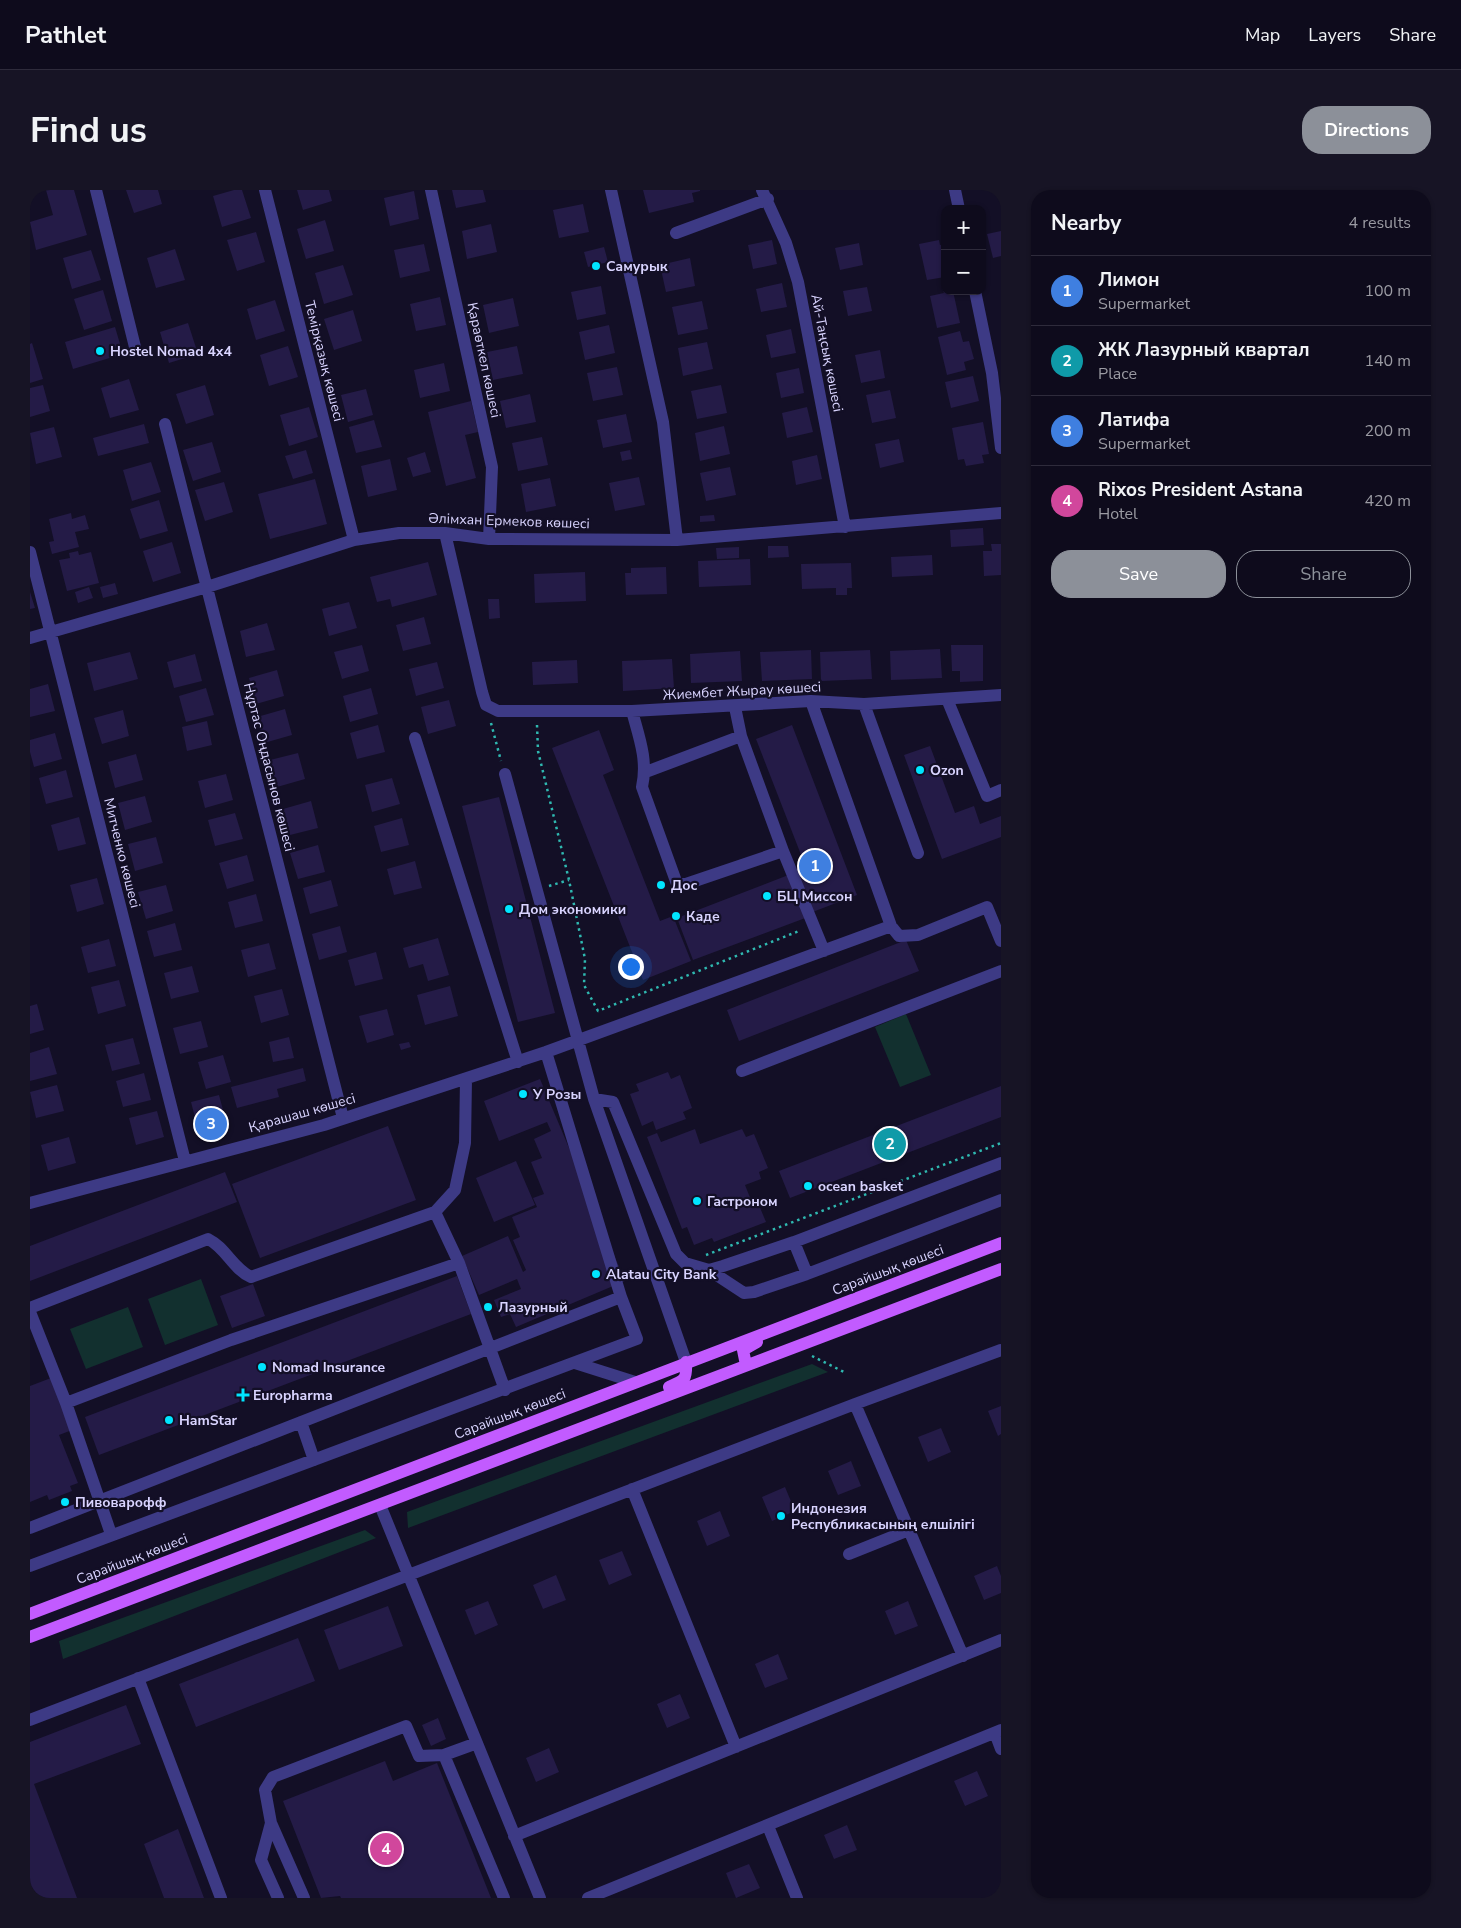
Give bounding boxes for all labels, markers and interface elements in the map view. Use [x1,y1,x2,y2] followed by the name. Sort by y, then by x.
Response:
[25,19,106,51] text: Pathlet
[1245,23,1280,47] text: Map
[1308,23,1361,47] text: Layers
[1389,23,1436,47] text: Share
[1302,106,1431,154] button: Directions
[30,107,147,154] text: Find us
[941,205,986,295] map controls
[941,205,986,250] button: +
[1051,209,1121,237] text: Nearby
[1349,212,1411,234] text: 4 results
[941,250,986,295] button: −
[606,257,668,276] place label: Самурык
[590,260,602,272] marker: Самурык
[1098,267,1160,293] text: Лимон
[1062,280,1072,302] text: 1
[1364,280,1411,302] text: 100 m
[806,293,848,413] street label: Ай-Таңсық көшесі
[1098,293,1190,315] text: Supermarket
[300,299,348,423] street label: Темірқазық көшесі
[462,301,506,419] street label: Қараөткел көшесі
[1098,337,1310,363] text: ЖК Лазурный квартал
[110,342,232,361] place label: Hostel Nomad 4x4
[94,345,106,357] marker: Hostel Nomad 4x4
[1062,350,1072,372] text: 2
[1364,350,1411,372] text: 140 m
[1098,363,1137,385] text: Place
[1098,407,1170,433] text: Латифа
[1062,420,1072,442] text: 3
[1364,420,1411,442] text: 200 m
[1098,433,1190,455] text: Supermarket
[1098,477,1303,503] text: Rixos President Astana
[1062,490,1072,512] text: 4
[1364,490,1411,512] text: 420 m
[1098,503,1138,525] text: Hotel
[428,509,590,533] street label: Әлімхан Ермеков көшесі
[1051,550,1226,598] button: Save
[1236,550,1411,598] button: Share
[662,677,822,705] street label: Жиембет Жырау көшесі
[239,681,299,853] street label: Нұртас Оңдасынов көшесі
[930,761,964,780] place label: Ozon
[914,764,926,776] marker: Ozon
[99,796,145,910] street label: Митченко көшесі
[799,847,831,885] pin: 1
[671,876,697,895] place label: Дос
[655,879,667,891] marker: Дос
[777,887,853,906] place label: БЦ Миссон
[761,890,773,902] marker: БЦ Миссон
[519,900,626,919] place label: Дом экономики
[503,903,515,915] marker: Дом экономики
[686,907,720,926] place label: Каде
[670,910,682,922] marker: Каде
[618,954,644,980] your location
[532,1085,581,1104] place label: У Розы
[517,1088,529,1100] marker: У Розы
[246,1089,358,1137] street label: Қарашаш көшесі
[195,1105,227,1143] pin: 3
[874,1125,906,1163] pin: 2
[818,1177,904,1196] place label: ocean basket
[802,1180,814,1192] marker: ocean basket
[707,1192,778,1211] place label: Гастроном
[691,1195,703,1207] marker: Гастроном
[830,1240,946,1300] street label: Сарайшық көшесі
[606,1265,717,1284] place label: Alatau City Bank
[590,1268,602,1280] marker: Alatau City Bank
[498,1298,568,1317] place label: Лазурный
[482,1301,494,1313] marker: Лазурный
[272,1358,385,1377] place label: Nomad Insurance
[256,1361,268,1373] marker: Nomad Insurance
[452,1384,568,1444] street label: Сарайшық көшесі
[253,1386,333,1405] place label: Europharma
[237,1389,249,1401] marker: Europharma
[179,1411,238,1430] place label: HamStar
[163,1414,175,1426] marker: HamStar
[75,1493,167,1512] place label: Пивоварофф
[59,1496,71,1508] marker: Пивоварофф
[791,1499,975,1534] place label: Индонезия Республикасының елшілігі
[775,1510,787,1522] marker: Индонезия Республикасының елшілігі
[74,1529,190,1589] street label: Сарайшық көшесі
[370,1830,402,1868] pin: 4

